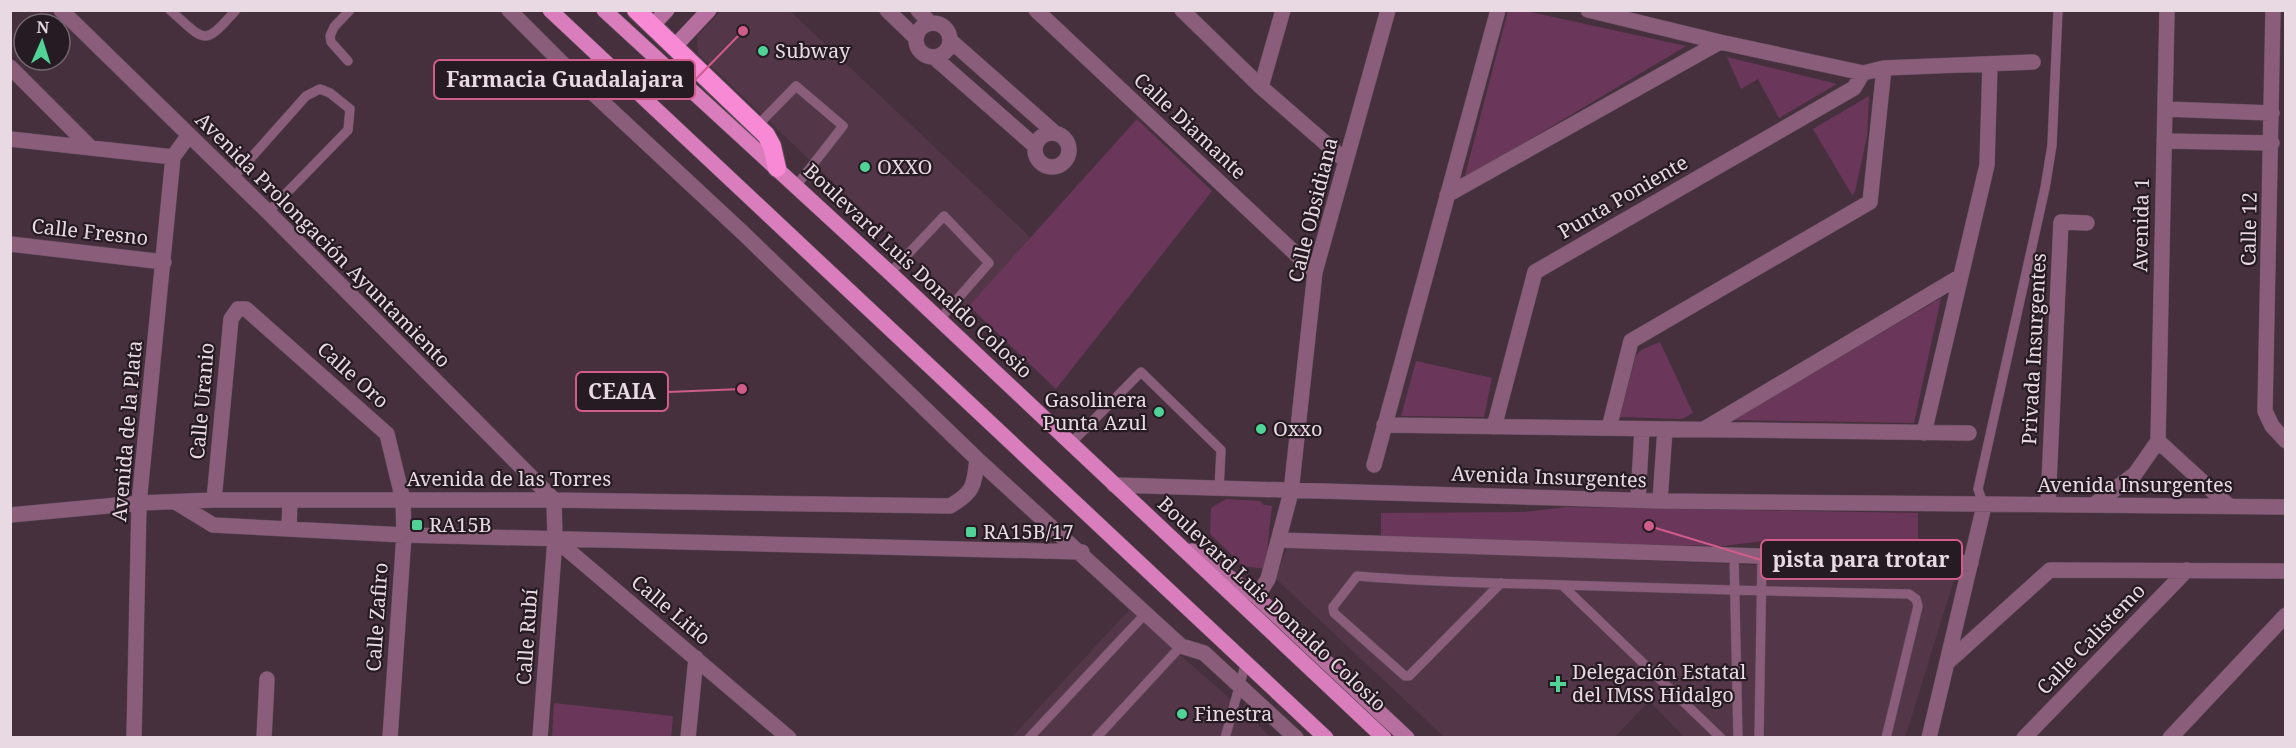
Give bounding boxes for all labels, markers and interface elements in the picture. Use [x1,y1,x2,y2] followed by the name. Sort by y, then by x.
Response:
[12,12,72,72] north arrow
[36,16,50,38] text: N
[775,37,851,64] place label: Subway
[756,44,770,58] marker: Subway
[434,60,695,99] callout: Farmacia Guadalajara
[446,65,684,93] text: Farmacia Guadalajara
[1128,66,1253,185] street label: Calle Diamante
[190,106,457,373] street label: Avenida Prolongación Ayuntamiento
[1281,135,1344,285] street label: Calle Obsidiana
[1553,149,1692,245] street label: Punta Poniente
[877,153,932,180] place label: OXXO
[798,157,1039,384] street label: Boulevard Luis Donaldo Colosio
[858,160,872,174] marker: OXXO
[2126,178,2155,272] street label: Avenida 1
[2234,192,2263,266] street label: Calle 12
[30,212,150,251] street label: Calle Fresno
[2015,252,2052,446] street label: Privada Insurgentes
[312,335,395,414] street label: Calle Oro
[105,339,148,523] street label: Avenida de la Plata
[183,341,220,461] street label: Calle Uranio
[576,372,668,411] callout: CEAIA
[588,377,656,405] text: CEAIA
[1043,386,1147,436] place label: Gasolinera Punta Azul
[1152,405,1166,419] marker: Gasolinera Punta Azul
[1273,415,1323,442] place label: Oxxo
[1254,422,1268,436] marker: Oxxo
[1451,460,1647,493] street label: Avenida Insurgentes
[407,465,611,492] street label: Avenida de las Torres
[2037,471,2233,498] street label: Avenida Insurgentes
[1152,490,1393,717] street label: Boulevard Luis Donaldo Colosio
[429,511,492,538] place label: RA15B
[410,518,424,532] marker: RA15B
[983,518,1074,545] place label: RA15B/17
[964,525,978,539] marker: RA15B/17
[1761,540,1962,579] callout: pista para trotar
[1773,545,1949,573] text: pista para trotar
[359,562,394,672] street label: Calle Zafiro
[626,569,717,651] street label: Calle Litio
[2031,577,2151,700] street label: Calle Calistemo
[510,587,543,686] street label: Calle Rubí
[1572,658,1746,708] place label: Delegación Estatal del IMSS Hidalgo
[1549,675,1567,693] marker: Delegación Estatal del IMSS Hidalgo
[1194,700,1272,727] place label: Finestra
[1175,707,1189,721] marker: Finestra

